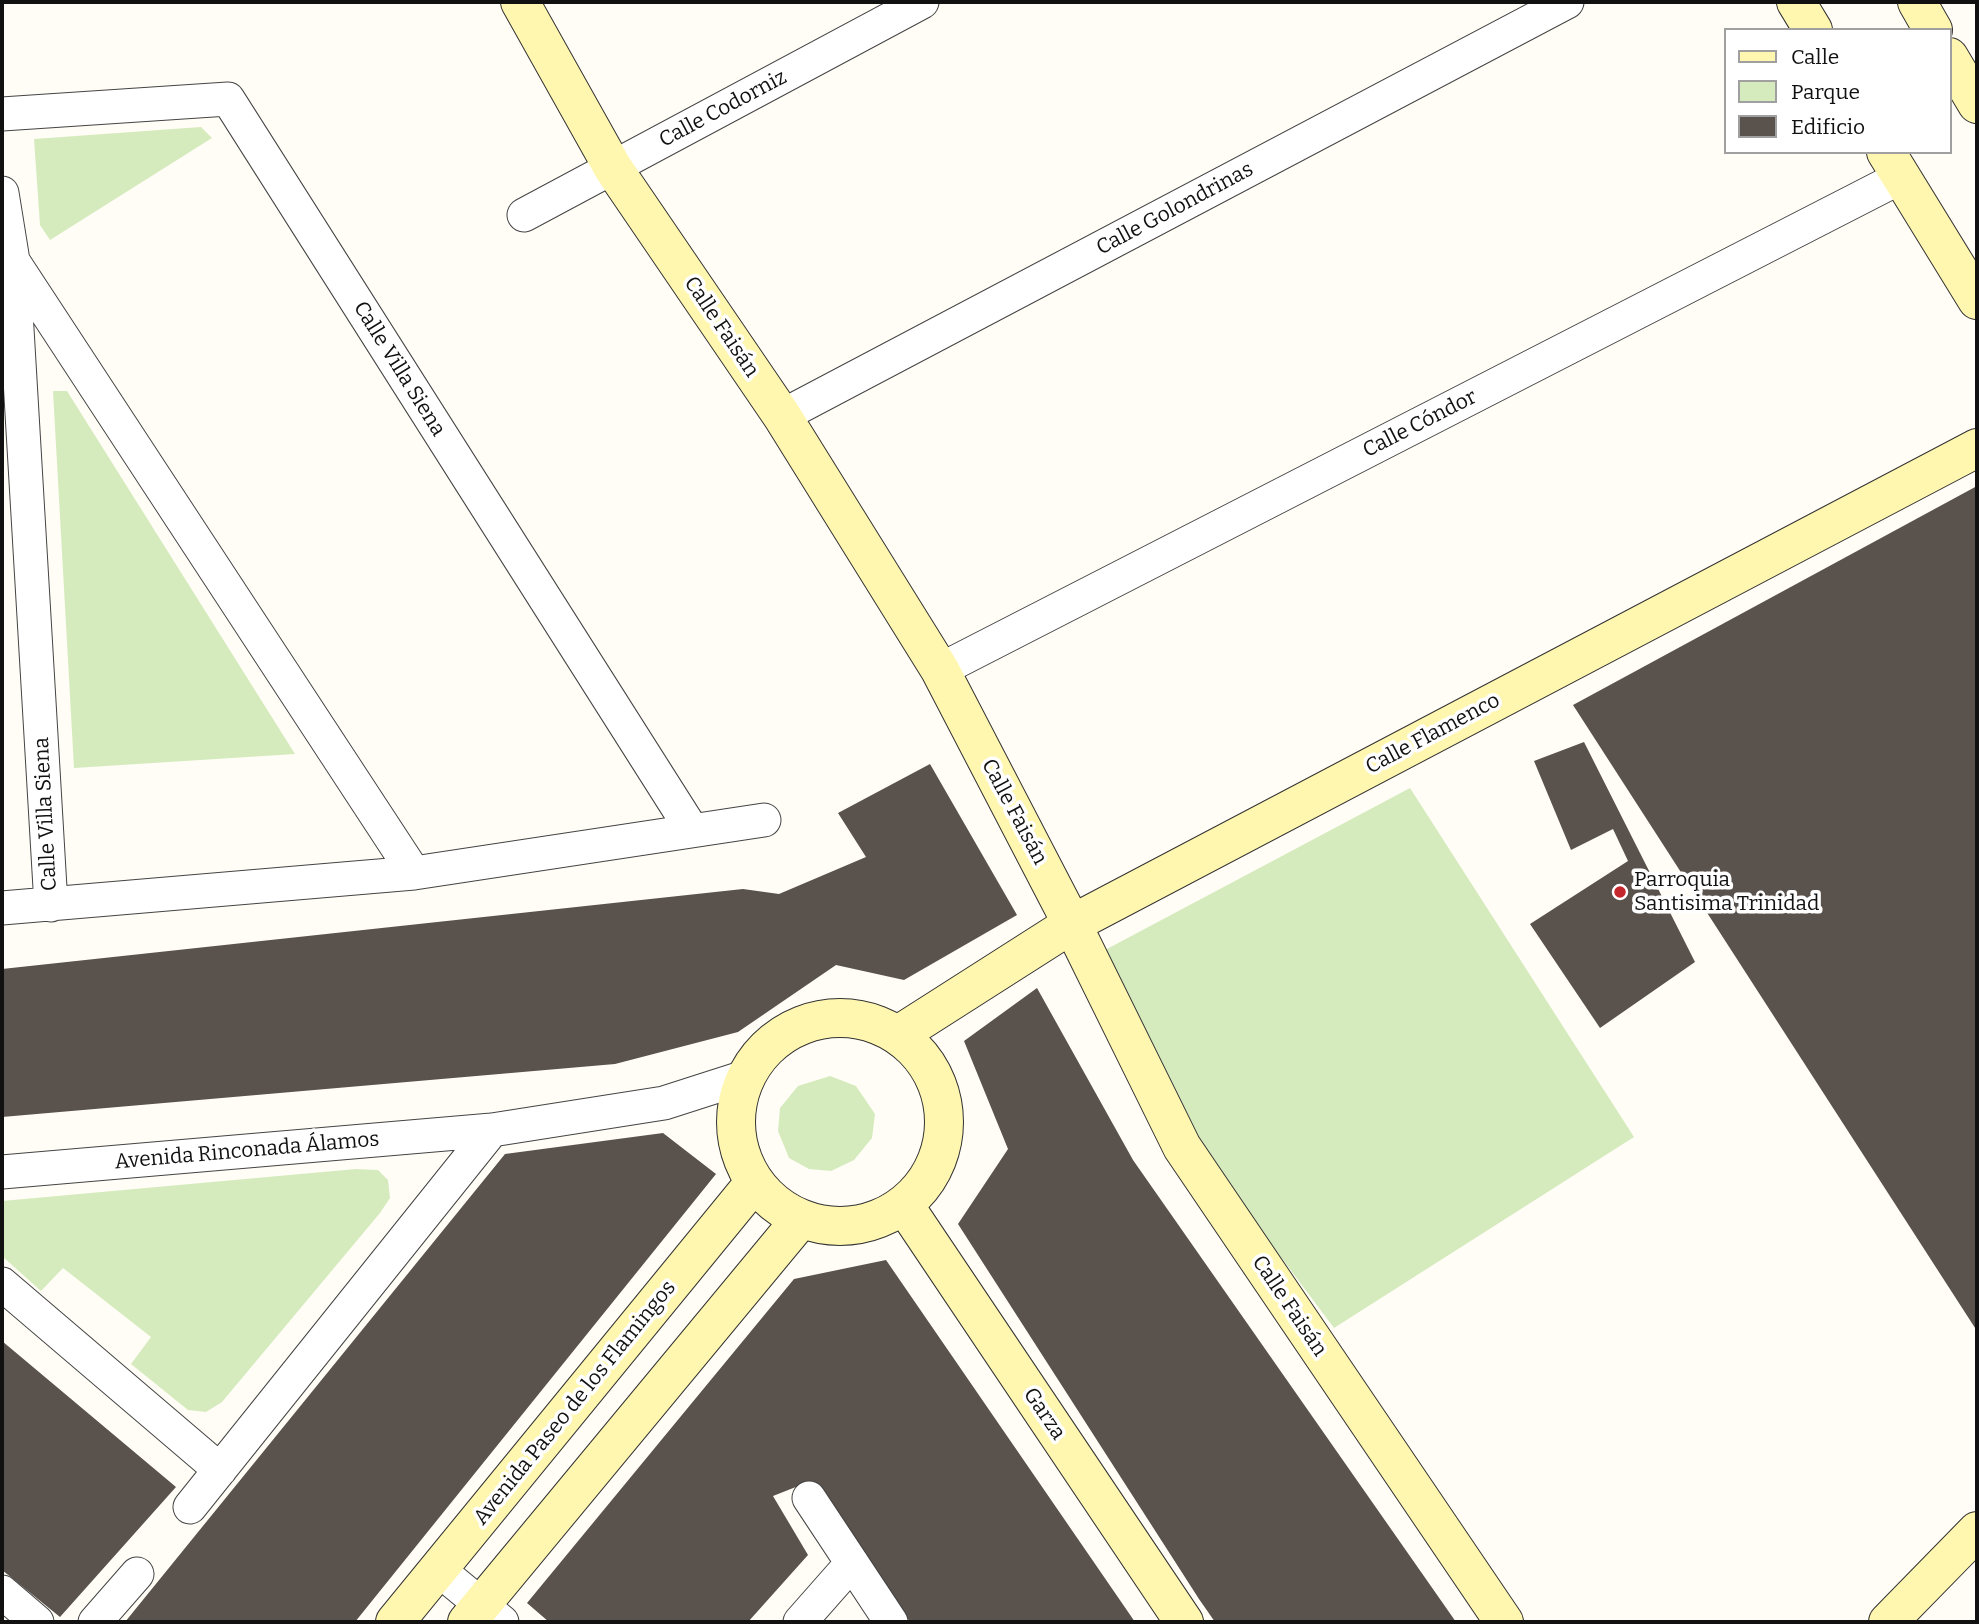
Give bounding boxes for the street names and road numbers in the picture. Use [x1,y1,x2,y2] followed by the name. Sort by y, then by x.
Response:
[655,65,791,153] street label: Calle Codorniz
[1092,157,1258,261] street label: Calle Golondrinas
[678,272,764,382] street label: Calle Faisán
[347,297,451,441] street label: Calle Villa Siena
[1359,385,1481,463] street label: Calle Cóndor
[1362,688,1504,780] street label: Calle Flamenco
[29,736,63,892] street label: Calle Villa Siena
[976,755,1052,869] street label: Calle Faisán
[114,1127,380,1175] street label: Avenida Rinconada Álamos
[1246,1251,1332,1361] street label: Calle Faisán
[469,1276,681,1530] street label: Avenida Paseo de los Flamingos
[1017,1383,1071,1445] street label: Garza

